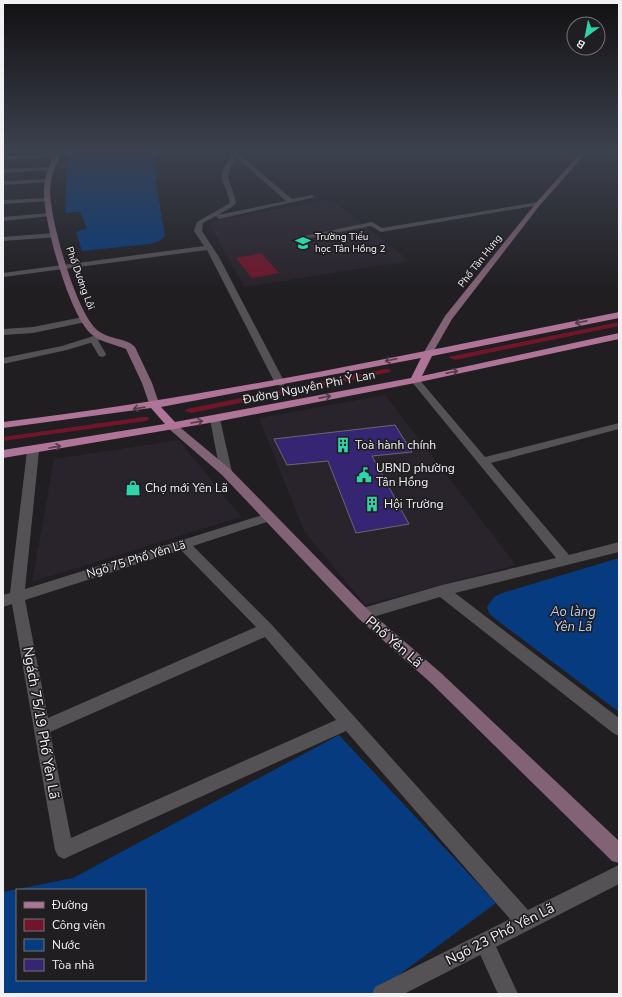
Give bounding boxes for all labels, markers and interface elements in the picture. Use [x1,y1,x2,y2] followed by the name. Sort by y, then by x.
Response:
[566,16,606,56] north arrow
[574,36,588,52] text: B
[315,230,386,256] place label: Trường Tiểu học Tân Hồng 2
[455,231,505,290] street label: Phố Tân Hưng
[294,234,312,252] school or university icon: Trường Tiểu học Tân Hồng 2
[62,245,98,311] street label: Phố Dương Lôi
[575,319,588,327] one-way arrow
[384,357,397,365] one-way arrow
[240,366,377,408] street label: Đường Nguyên Phi Ỷ Lan
[446,367,459,375] one-way arrow
[318,393,331,401] one-way arrow
[133,404,146,412] one-way arrow
[190,417,203,425] one-way arrow
[334,436,352,454] building icon: Toà hành chính
[355,437,436,453] place label: Toà hành chính
[49,442,62,450] one-way arrow
[376,460,455,490] place label: UBND phường Tân Hồng
[355,466,373,484] public building icon: UBND phường Tân Hồng
[124,479,142,497] shop icon: Chợ mới Yên Lã
[145,480,228,496] place label: Chợ mới Yên Lã
[363,495,381,513] building icon: Hội Trường
[384,496,444,512] place label: Hội Trường
[85,536,187,582] street label: Ngõ 75 Phố Yên Lã
[549,603,596,636] water label: Ao làng Yên Lã
[362,612,426,672] street label: Phố Yên Lã
[18,645,64,801] street label: Ngách 75/19 Phố Yên Lã
[16,889,146,981] legend
[51,897,88,913] text: Đường
[442,898,558,970] street label: Ngõ 23 Phố Yên Lã
[52,917,105,933] text: Công viên
[52,937,80,953] text: Nước
[52,957,94,973] text: Tòa nhà

